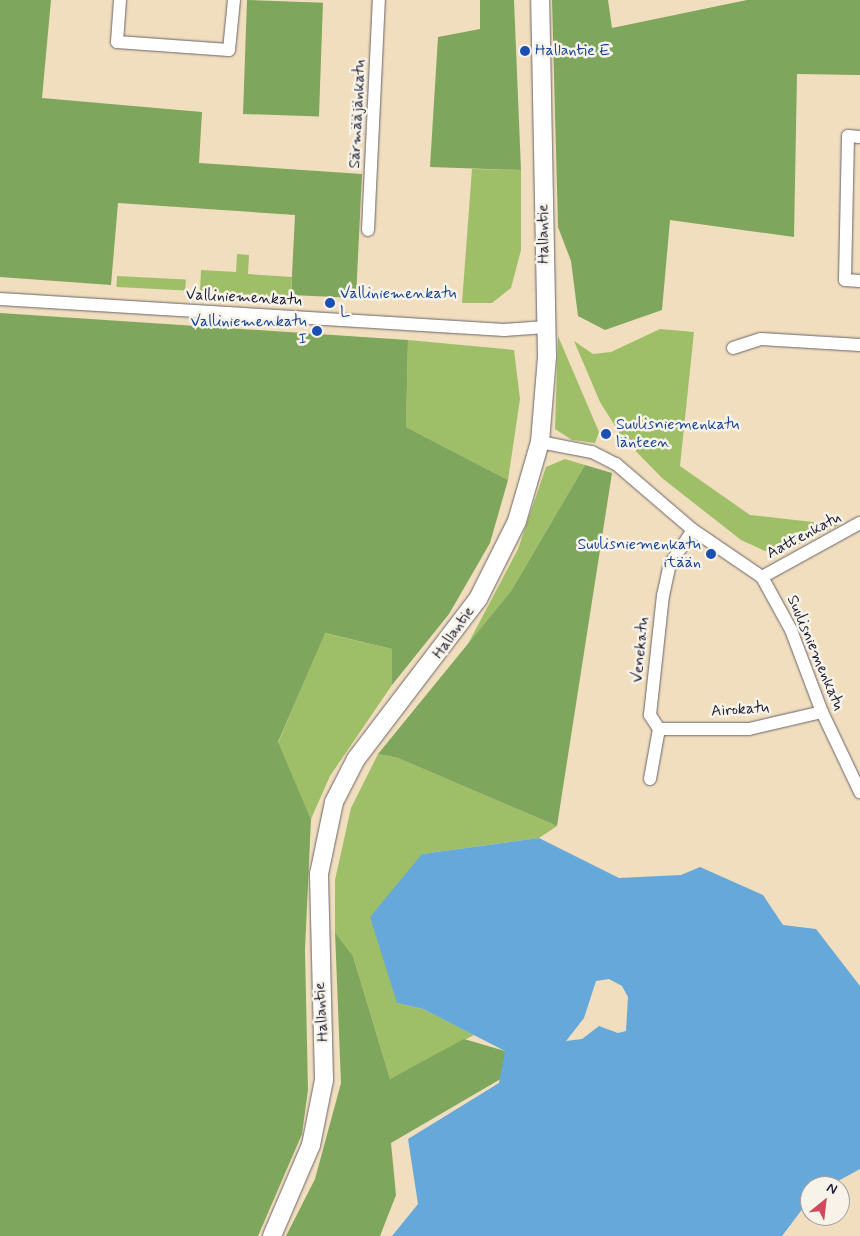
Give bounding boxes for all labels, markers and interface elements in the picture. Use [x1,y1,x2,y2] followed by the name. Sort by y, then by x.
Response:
[535,41,608,61] place label: Hallantie E
[519,45,531,57] marker: Hallantie E
[346,59,370,169] street label: Särmääjänkatu
[534,204,554,264] street label: Hallantie
[340,284,457,322] place label: Valliniemenkatu L
[185,285,303,311] street label: Valliniemenkatu
[324,297,336,309] marker: Valliniemenkatu L
[190,312,307,350] place label: Valliniemenkatu I
[311,325,323,337] marker: Valliniemenkatu I
[616,415,739,453] place label: Suulisniemenkatu länteen
[600,428,612,440] marker: Suulisniemenkatu länteen
[763,508,845,564] street label: Aattenkatu
[578,535,701,573] place label: Suulisniemenkatu itään
[705,548,717,560] marker: Suulisniemenkatu itään
[782,592,848,714] street label: Suulisniemenkatu
[429,603,479,663] street label: Hallantie
[628,616,654,684] street label: Venekatu
[710,698,770,722] street label: Airokatu
[310,982,334,1042] street label: Hallantie
[800,1176,850,1226] north arrow
[823,1179,840,1199] text: N

